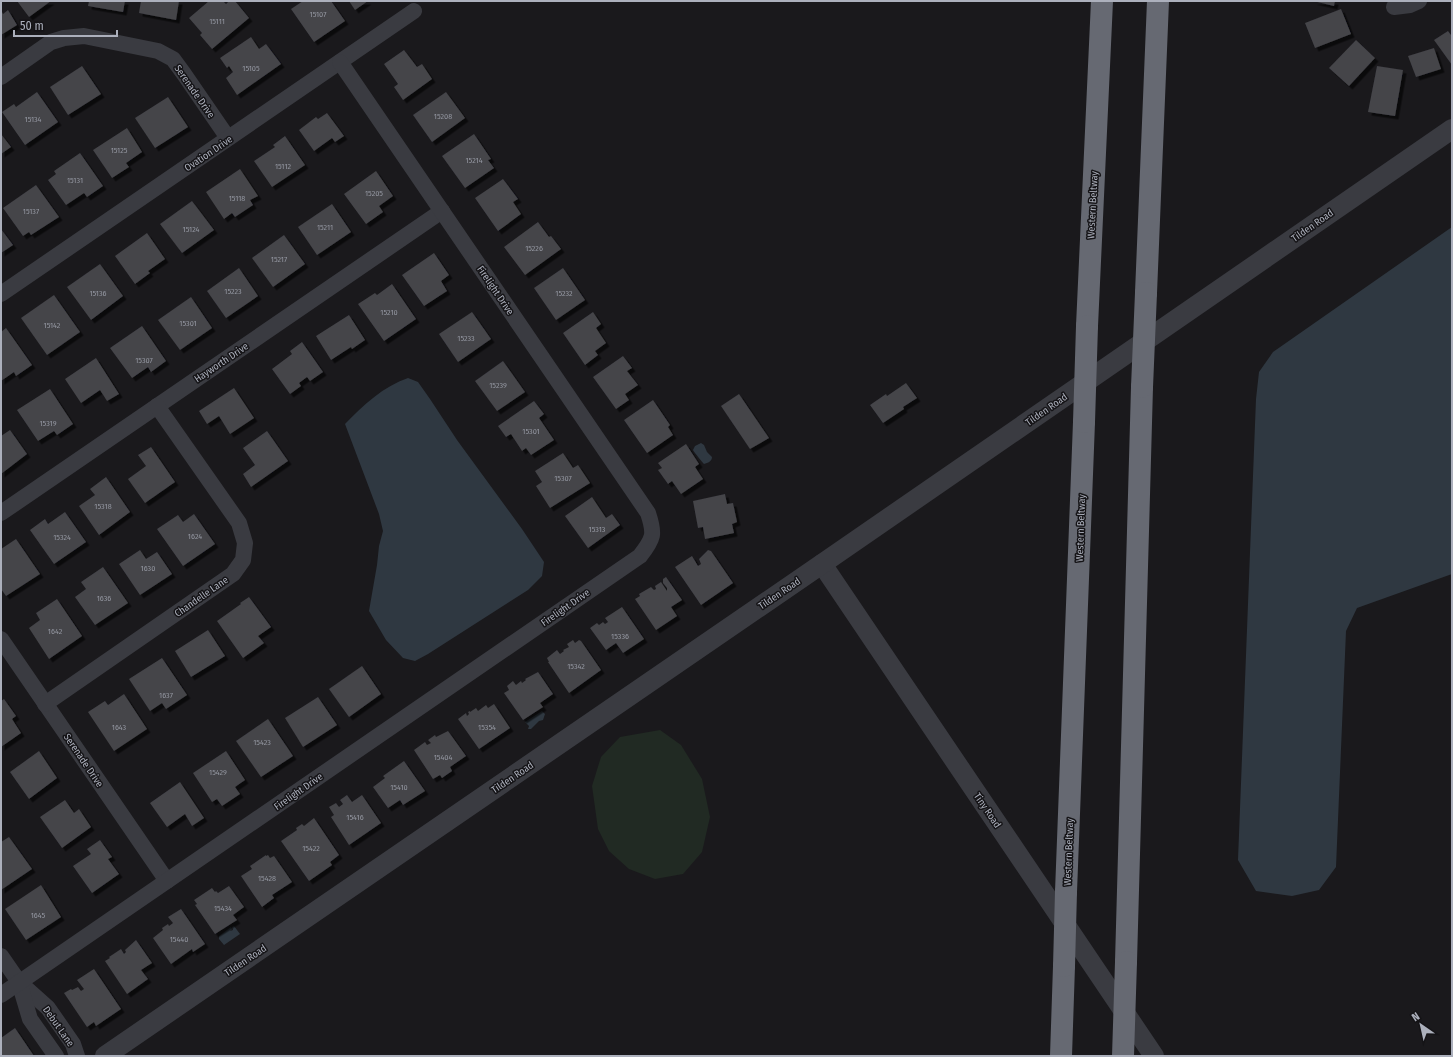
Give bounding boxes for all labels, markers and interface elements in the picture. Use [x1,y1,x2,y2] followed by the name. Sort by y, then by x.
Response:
[310,10,327,19] house number: 15107
[14,12,117,38] scale bar
[209,17,225,26] house number: 15111
[20,19,44,33] text: 50 m
[171,63,217,120] street label: Serenade Drive
[242,64,260,73] house number: 15105
[434,112,452,121] house number: 15208
[25,115,42,124] house number: 15134
[182,133,235,174] street label: Ovation Drive
[111,146,128,155] house number: 15125
[465,156,483,165] house number: 15214
[275,162,291,171] house number: 15112
[1085,170,1101,239] street label: Western Beltway
[67,176,83,185] house number: 15131
[365,189,383,198] house number: 15205
[229,194,245,203] house number: 15118
[23,207,40,216] house number: 15137
[1289,207,1336,245] street label: Tilden Road
[317,223,333,232] house number: 15211
[183,225,200,234] house number: 15124
[525,244,543,253] house number: 15226
[271,255,288,264] house number: 15217
[474,264,516,317] street label: Firelight Drive
[224,287,242,296] house number: 15223
[89,289,107,298] house number: 15136
[555,289,573,298] house number: 15232
[380,308,398,317] house number: 15210
[179,319,197,328] house number: 15301
[44,321,61,330] house number: 15142
[457,334,475,343] house number: 15233
[192,340,251,385] street label: Hayworth Drive
[135,356,154,365] house number: 15307
[489,381,507,390] house number: 15239
[1023,391,1070,429] street label: Tilden Road
[39,419,57,428] house number: 15319
[522,427,540,436] house number: 15301
[554,474,573,483] house number: 15307
[1074,493,1088,562] street label: Western Beltway
[94,502,112,511] house number: 15318
[589,525,606,534] house number: 15313
[188,532,202,541] house number: 1624
[53,533,71,542] house number: 15324
[141,564,155,573] house number: 1630
[172,574,231,620] street label: Chandelle Lane
[756,575,803,612] street label: Tilden Road
[539,587,592,629] street label: Firelight Drive
[97,594,111,603] house number: 1636
[48,627,63,636] house number: 1642
[611,632,629,641] house number: 15336
[567,662,585,671] house number: 15342
[159,691,174,700] house number: 1637
[112,723,127,732] house number: 1643
[478,723,496,732] house number: 15354
[61,731,106,790] street label: Serenade Drive
[253,738,271,747] house number: 15423
[434,753,452,762] house number: 15404
[489,759,536,796] street label: Tilden Road
[209,768,227,777] house number: 15429
[272,771,325,813] street label: Firelight Drive
[390,783,408,792] house number: 15410
[971,791,1003,830] street label: Tiny Road
[346,813,364,822] house number: 15416
[1062,817,1076,886] street label: Western Beltway
[302,844,320,853] house number: 15422
[258,874,276,883] house number: 15428
[214,904,232,913] house number: 15434
[31,911,46,920] house number: 1645
[170,935,188,944] house number: 15440
[222,942,269,979] street label: Tilden Road
[40,1004,76,1049] street label: Debut Lane
[1401,1005,1441,1045] north arrow
[1409,1010,1422,1024] text: N

